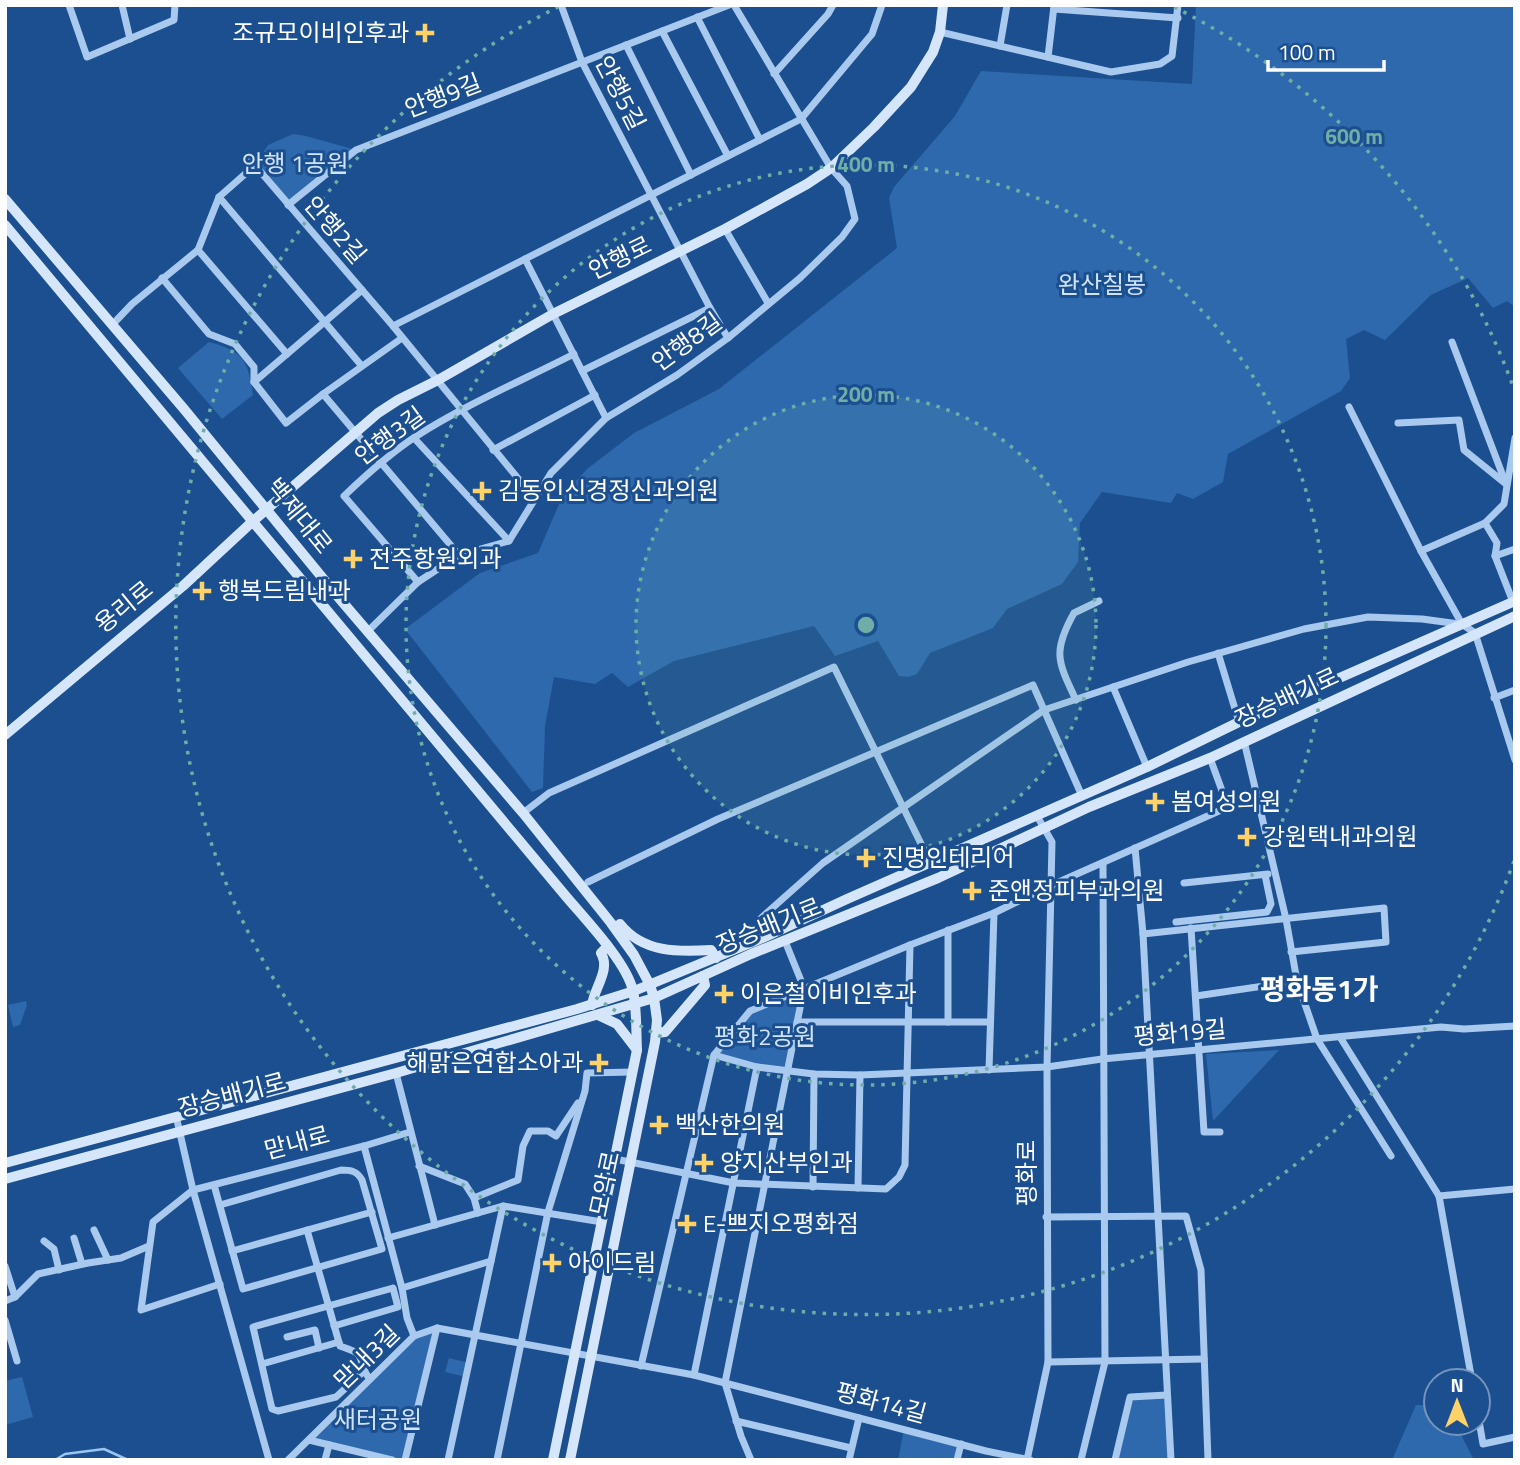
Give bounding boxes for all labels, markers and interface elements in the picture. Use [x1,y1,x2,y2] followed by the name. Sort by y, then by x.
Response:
[232,14,409,50] place label: 조규모이비인후과
[415,23,435,43] marker: 조규모이비인후과
[1268,28,1384,72] scale bar
[1278,36,1335,68] text: 100 m
[587,49,655,136] street label: 안행5길
[399,64,486,126] street label: 안행9길
[1325,120,1383,152] text: 600 m
[241,145,349,181] park label: 안행 1공원
[837,148,895,180] text: 400 m
[296,187,375,271] street label: 안행2길
[582,226,657,288] street label: 안행로
[1058,266,1146,302] park label: 완산칠봉
[644,303,729,379] street label: 안행8길
[837,378,895,410] text: 200 m
[347,397,432,473] street label: 안행3길
[258,470,342,561] street label: 백제대로
[498,472,719,508] place label: 김동인신경정신과의원
[472,481,492,501] marker: 김동인신경정신과의원
[369,540,501,576] place label: 전주항원외과
[343,549,363,569] marker: 전주항원외과
[86,571,160,641] street label: 용리로
[218,572,350,608] place label: 행복드림내과
[192,581,212,601] marker: 행복드림내과
[854,613,878,637] centre of rings
[1229,657,1344,737] street label: 장승배기로
[1171,783,1281,819] place label: 봄여성의원
[1145,792,1165,812] marker: 봄여성의원
[1263,818,1418,854] place label: 강원택내과의원
[1237,827,1257,847] marker: 강원택내과의원
[882,839,1014,875] place label: 진명인테리어
[856,848,876,868] marker: 진명인테리어
[988,872,1165,908] place label: 준앤정피부과의원
[962,881,982,901] marker: 준앤정피부과의원
[711,888,827,962] street label: 장승배기로
[1260,967,1379,1010] district label: 평화동1가
[740,975,917,1011] place label: 이은철이비인후과
[714,984,734,1004] marker: 이은철이비인후과
[1132,1010,1228,1054] street label: 평화19길
[714,1018,816,1054] park label: 평화2공원
[406,1044,583,1080] place label: 해맑은연합소아과
[589,1053,609,1073] marker: 해맑은연합소아과
[174,1062,290,1126] street label: 장승배기로
[675,1106,785,1142] place label: 백산한의원
[649,1115,669,1135] marker: 백산한의원
[260,1116,333,1168] street label: 맏내로
[1008,1140,1044,1206] street label: 평화로
[720,1144,852,1180] place label: 양지산부인과
[580,1148,629,1220] street label: 모악로
[694,1153,714,1173] marker: 양지산부인과
[703,1205,859,1241] place label: E-쁘지오평화점
[677,1214,697,1234] marker: E-쁘지오평화점
[568,1244,656,1280] place label: 아이드림
[542,1253,562,1273] marker: 아이드림
[325,1316,407,1397] street label: 맏내3길
[1422,1367,1492,1437] north arrow
[1450,1370,1464,1399] text: N
[832,1373,931,1431] street label: 평화14길
[334,1401,422,1437] park label: 새터공원

